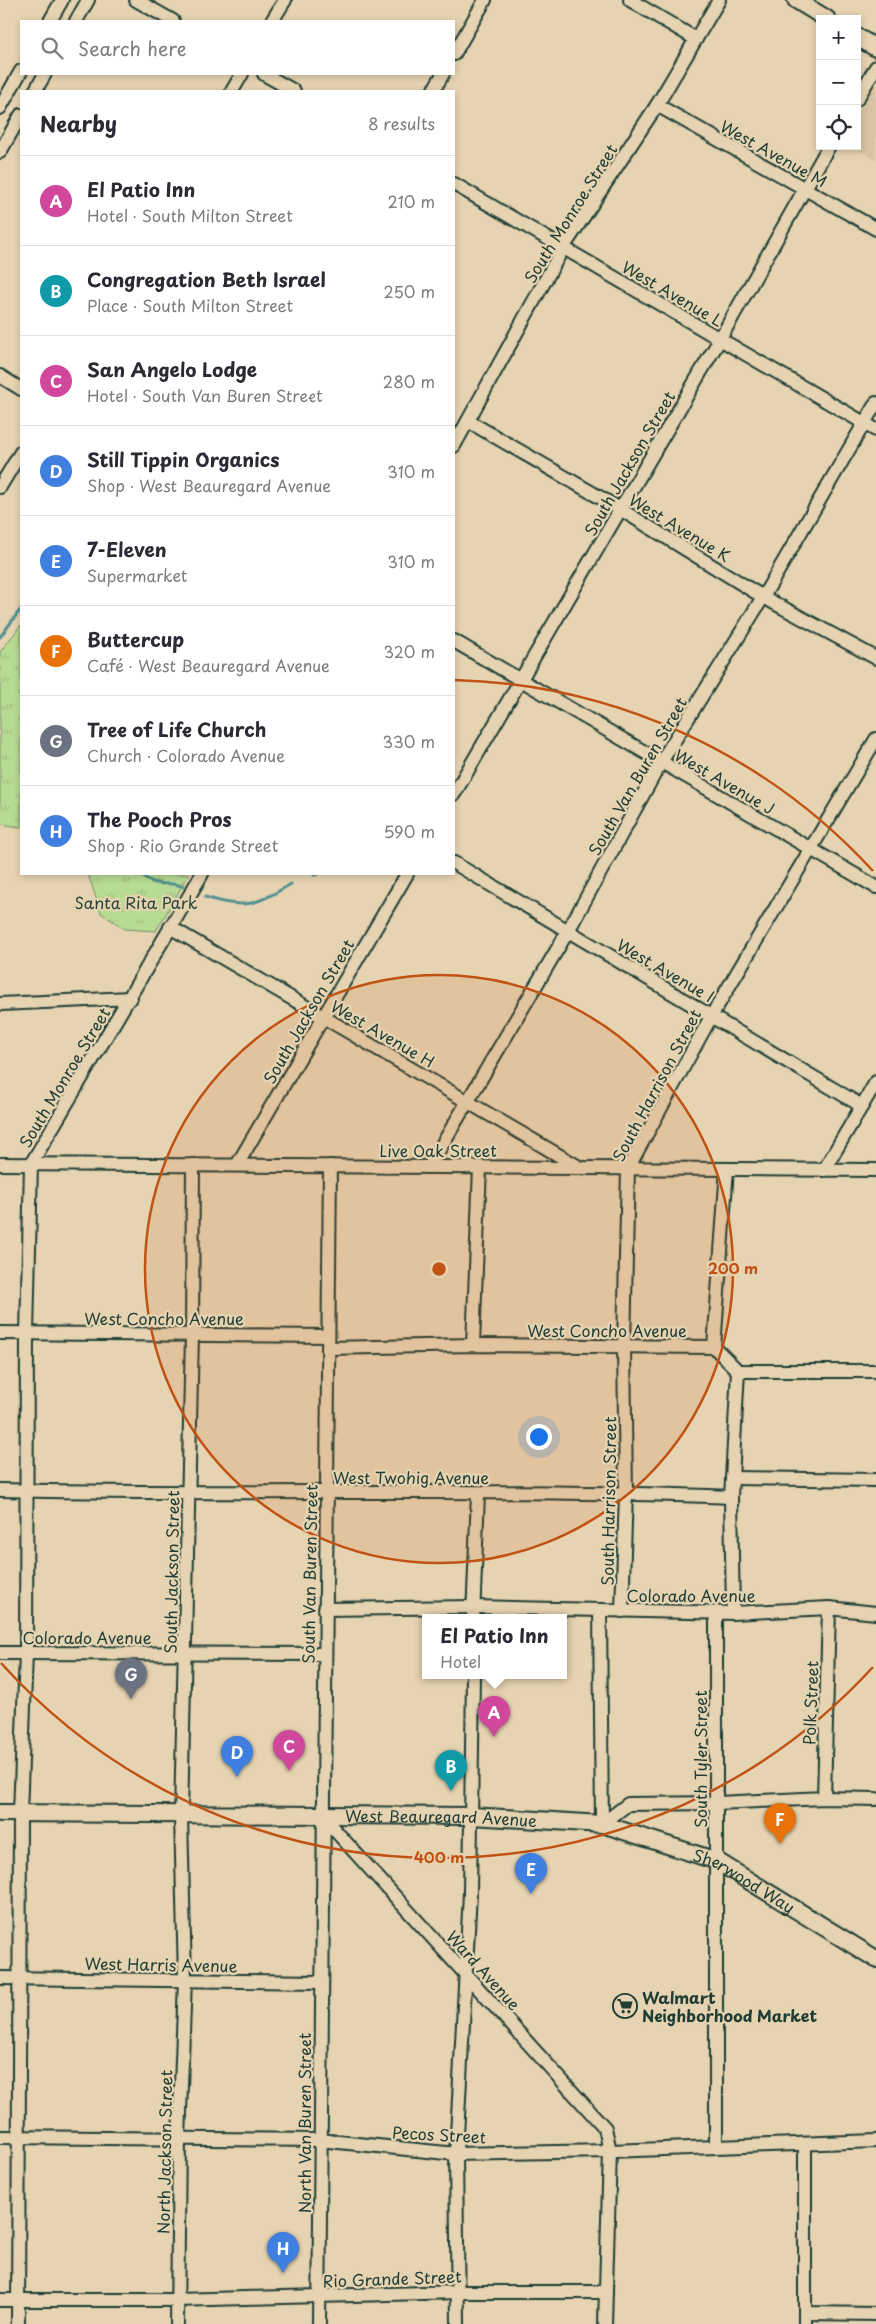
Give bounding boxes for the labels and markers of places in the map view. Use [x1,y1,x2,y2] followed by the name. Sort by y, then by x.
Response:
[430,1260,448,1278] centre of rings
[115,1658,147,1699] pin: G
[478,1696,510,1737] pin: A
[273,1730,305,1771] pin: C
[221,1736,253,1777] pin: D
[435,1750,467,1791] pin: B
[764,1803,796,1844] pin: F
[515,1853,547,1894] pin: E
[642,1985,818,2027] place label: Walmart Neighborhood Market
[612,1993,638,2019] supermarket icon: Walmart Neighborhood Market
[267,2232,299,2273] pin: H

